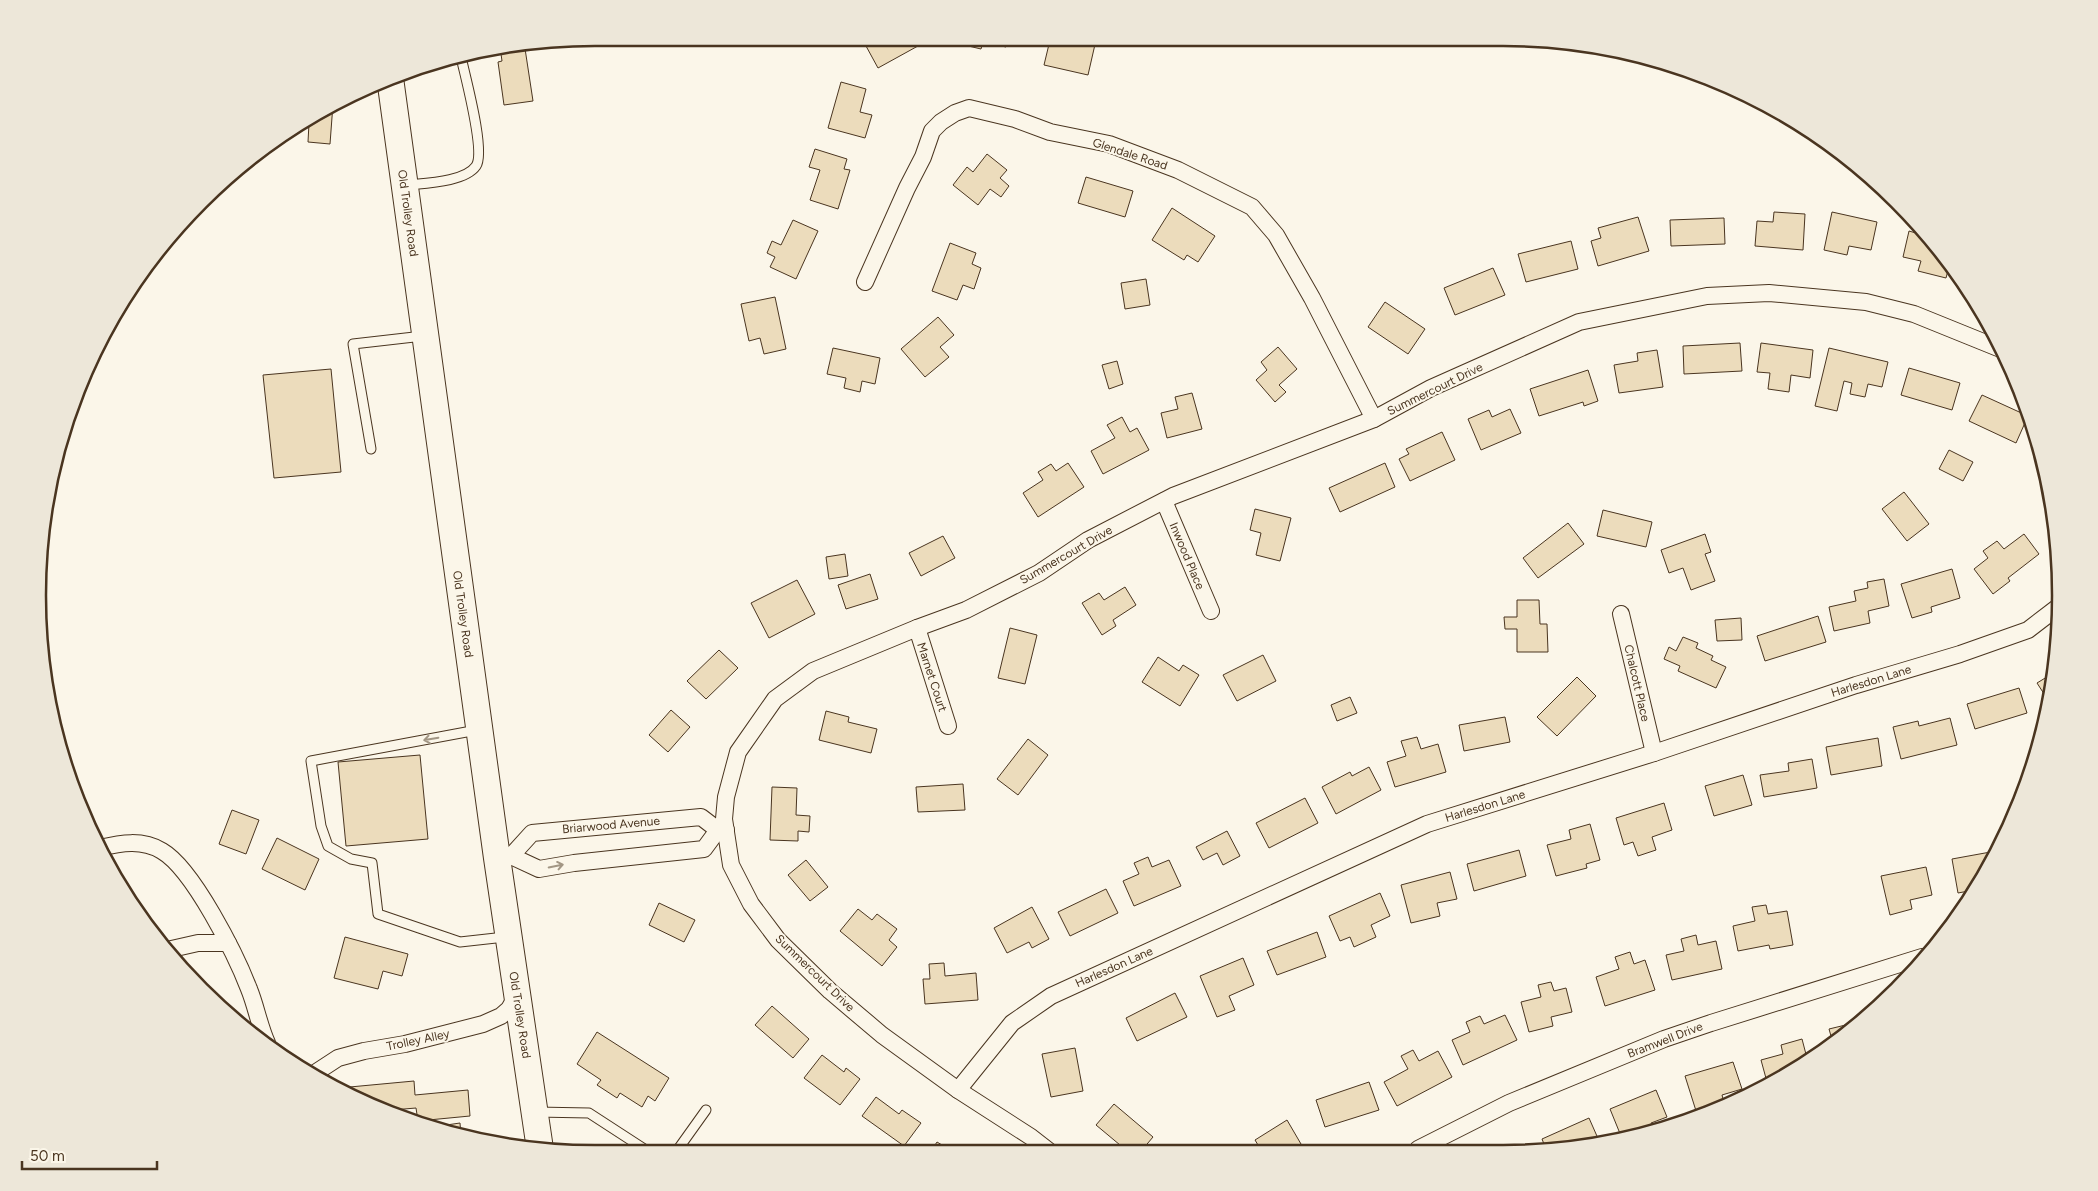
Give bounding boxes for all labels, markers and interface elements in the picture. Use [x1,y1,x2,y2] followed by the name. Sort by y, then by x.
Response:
[1091,135,1169,173] street label: Glendale Road
[395,169,421,257] street label: Old Trolley Road
[1385,360,1485,418] street label: Summercourt Drive
[1167,520,1208,592] street label: Inwood Place
[1017,523,1115,587] street label: Summercourt Drive
[450,570,476,658] street label: Old Trolley Road
[914,641,950,714] street label: Marnet Court
[1621,643,1653,723] street label: Chalcott Place
[1829,662,1913,700] street label: Harlesdon Lane
[424,734,440,744] one-way arrow
[1443,787,1527,825] street label: Harlesdon Lane
[562,814,661,836] street label: Briarwood Avenue
[547,861,563,871] one-way arrow
[773,932,858,1015] street label: Summercourt Drive
[1073,943,1155,990] street label: Harlesdon Lane
[506,971,534,1059] street label: Old Trolley Road
[1625,1019,1705,1061] street label: Bramwell Drive
[385,1026,451,1054] street label: Trolley Alley
[22,1138,158,1170] scale bar
[30,1147,65,1165] text: 50 m

